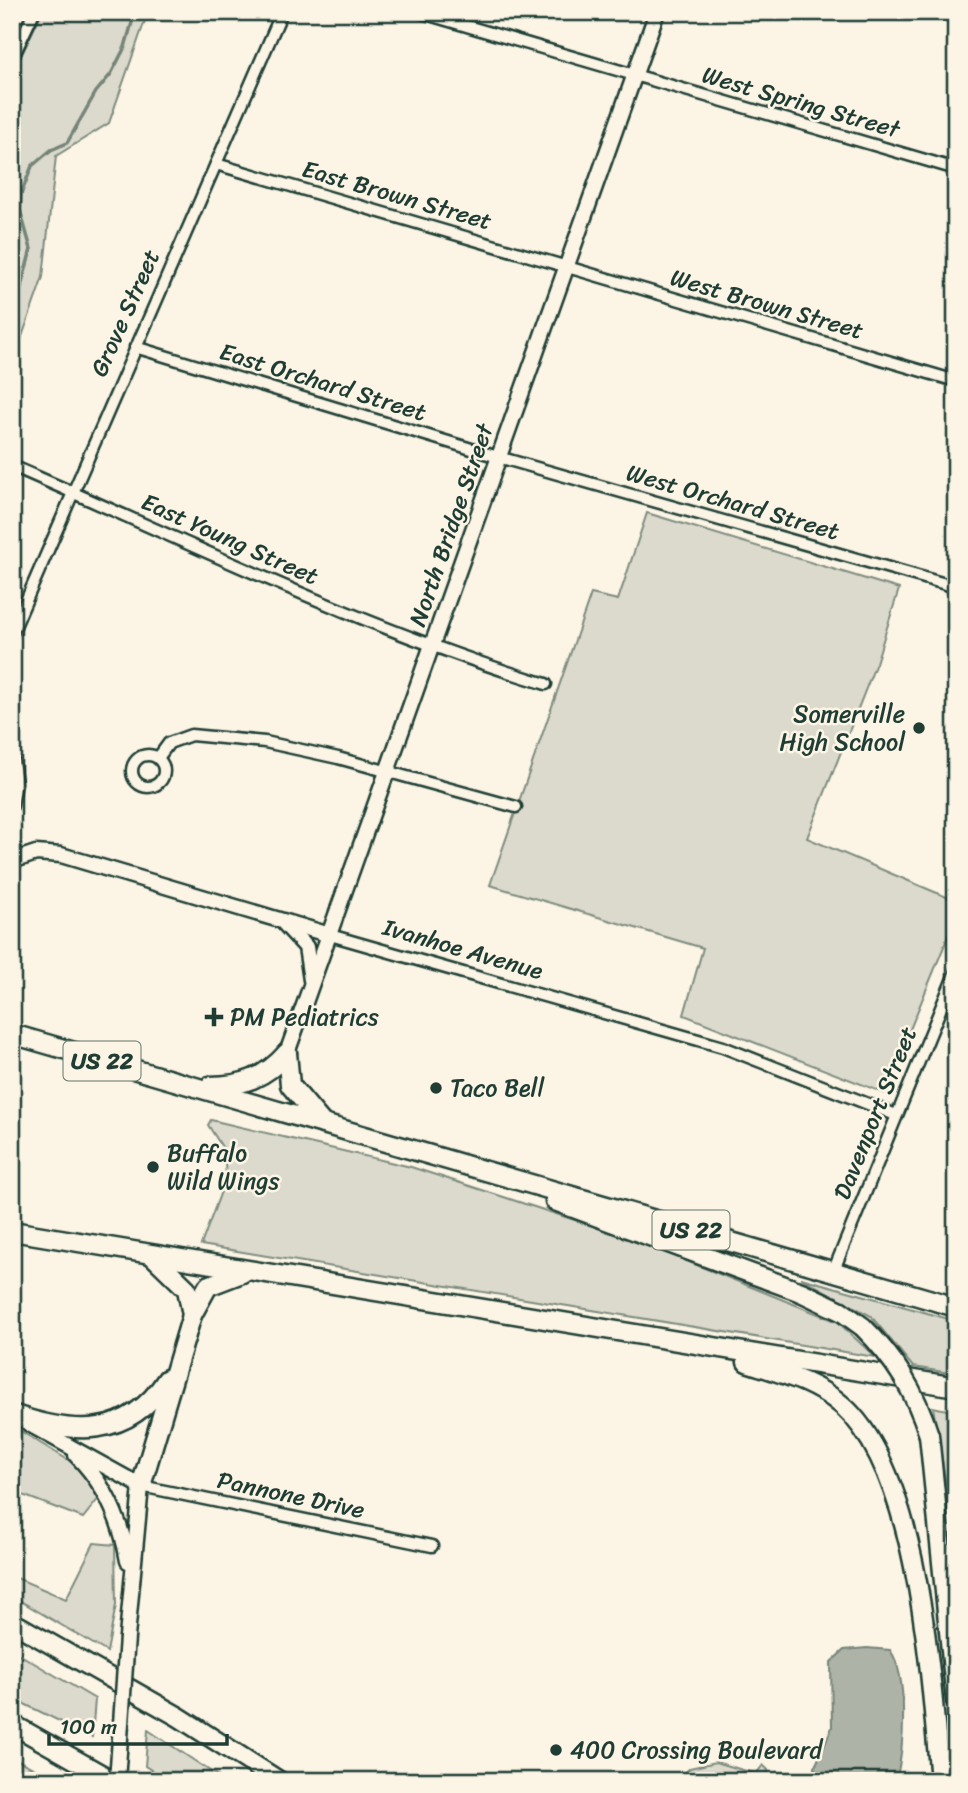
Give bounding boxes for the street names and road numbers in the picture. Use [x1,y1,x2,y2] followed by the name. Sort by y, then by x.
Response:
[697,54,906,151] street label: West Spring Street
[297,148,497,242] street label: East Brown Street
[78,242,172,384] street label: Grove Street
[665,256,869,352] street label: West Brown Street
[214,331,432,433] street label: East Orchard Street
[397,417,506,632] street label: North Bridge Street
[622,452,844,552] street label: West Orchard Street
[134,481,326,597] street label: East Young Street
[377,906,548,992] street label: Ivanhoe Avenue
[821,1020,929,1206] street label: Davenport Street
[64,1042,140,1080] road number: US 22
[652,1210,730,1250] road number: US 22
[213,1459,369,1531] street label: Pannone Drive

